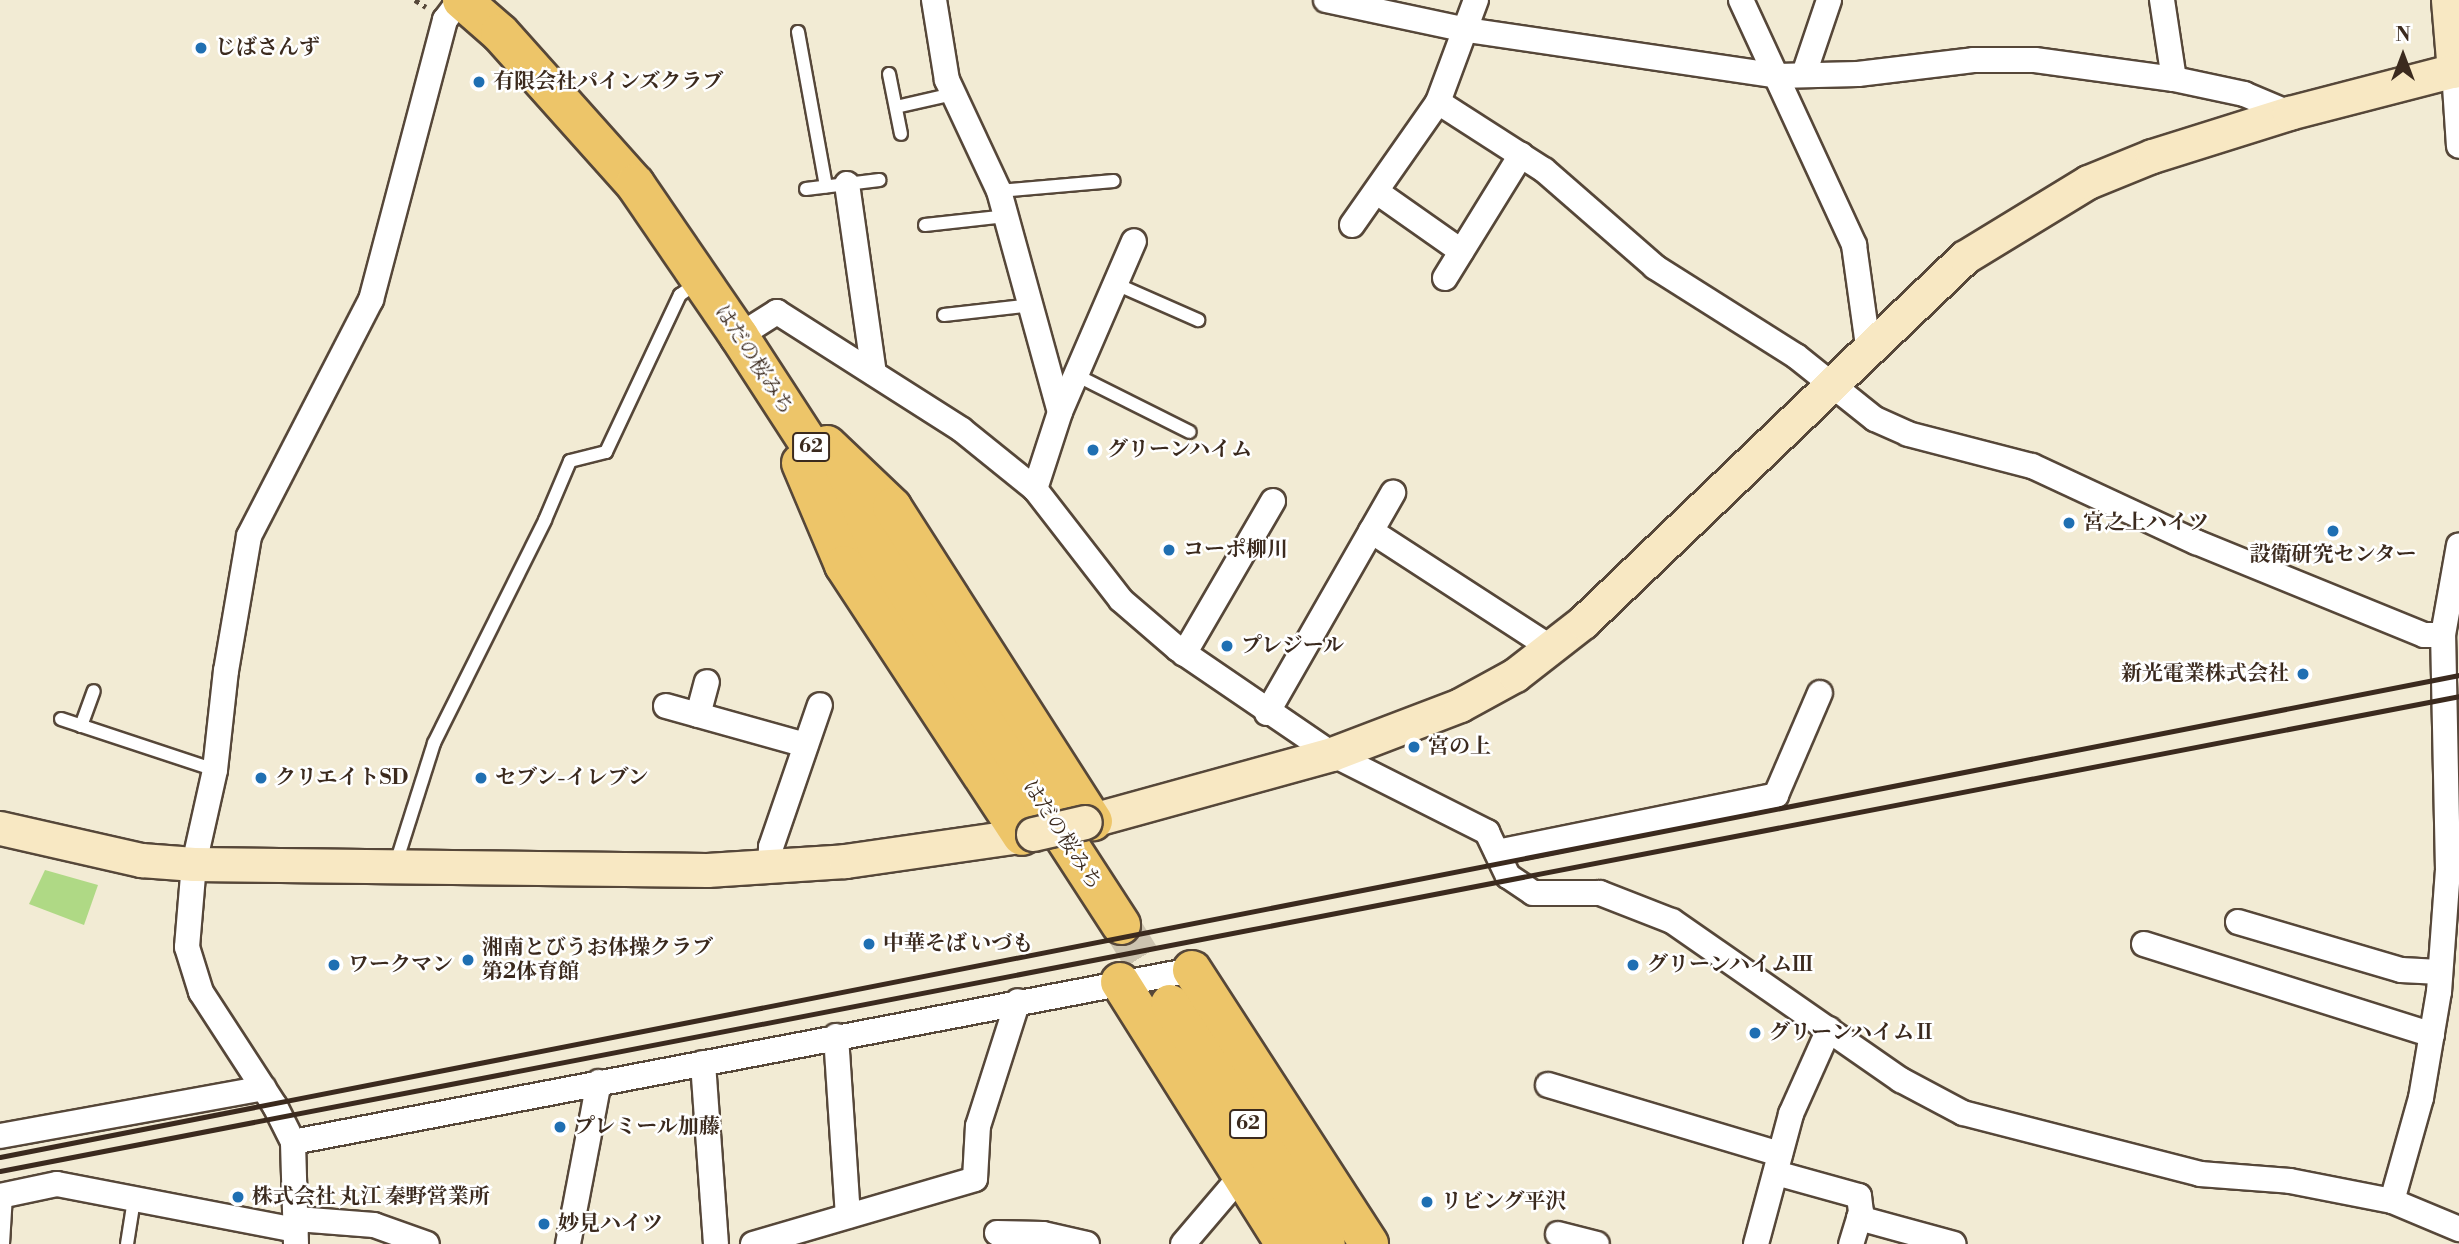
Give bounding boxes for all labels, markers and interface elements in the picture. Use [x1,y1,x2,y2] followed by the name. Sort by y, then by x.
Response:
[2368,21,2438,91] north arrow
[2395,23,2411,47] text: N
[215,35,320,61] place label: じばさんず
[193,40,209,56] marker: じばさんず
[493,69,724,95] place label: 有限会社パインズクラブ
[471,74,487,90] marker: 有限会社パインズクラブ
[709,300,799,420] street label: はだの桜みち
[792,432,830,462] road number: 62
[1107,437,1254,463] place label: グリーンハイム
[1085,442,1101,458] marker: グリーンハイム
[2083,510,2209,536] place label: 宮之上ハイツ
[2061,515,2077,531] marker: 宮之上ハイツ
[2325,523,2341,539] marker: 設衛研究センター
[1183,537,1288,563] place label: コーポ柳川
[1161,542,1177,558] marker: コーポ柳川
[2249,542,2417,568] place label: 設衛研究センター
[1241,633,1346,659] place label: プレジール
[1219,638,1235,654] marker: プレジール
[2121,661,2289,687] place label: 新光電業株式会社
[2295,666,2311,682] marker: 新光電業株式会社
[1428,734,1491,760] place label: 宮の上
[1406,739,1422,755] marker: 宮の上
[275,765,409,791] place label: クリエイトSD
[495,765,650,791] place label: セブン-イレブン
[253,770,269,786] marker: クリエイトSD
[473,770,489,786] marker: セブン-イレブン
[1017,775,1107,895] street label: はだの桜みち
[883,931,1033,957] place label: 中華そば いづも
[482,935,713,985] place label: 湘南とびうお体操クラブ 第2体育館
[861,936,877,952] marker: 中華そば いづも
[348,952,453,978] place label: ワークマン
[460,952,476,968] marker: 湘南とびうお体操クラブ 第2体育館
[1647,952,1815,978] place label: グリーンハイムⅢ
[326,957,342,973] marker: ワークマン
[1625,957,1641,973] marker: グリーンハイムⅢ
[1769,1020,1937,1046] place label: グリーンハイムⅡ
[1747,1025,1763,1041] marker: グリーンハイムⅡ
[1229,1108,1267,1140] road number: 62
[574,1114,721,1140] place label: プレミール加藤
[552,1119,568,1135] marker: プレミール加藤
[252,1184,490,1210] place label: 株式会社 丸江 秦野営業所
[230,1189,246,1205] marker: 株式会社 丸江 秦野営業所
[1441,1189,1567,1215] place label: リビング平沢
[1419,1194,1435,1210] marker: リビング平沢
[558,1211,663,1237] place label: 妙見ハイツ
[536,1216,552,1232] marker: 妙見ハイツ

